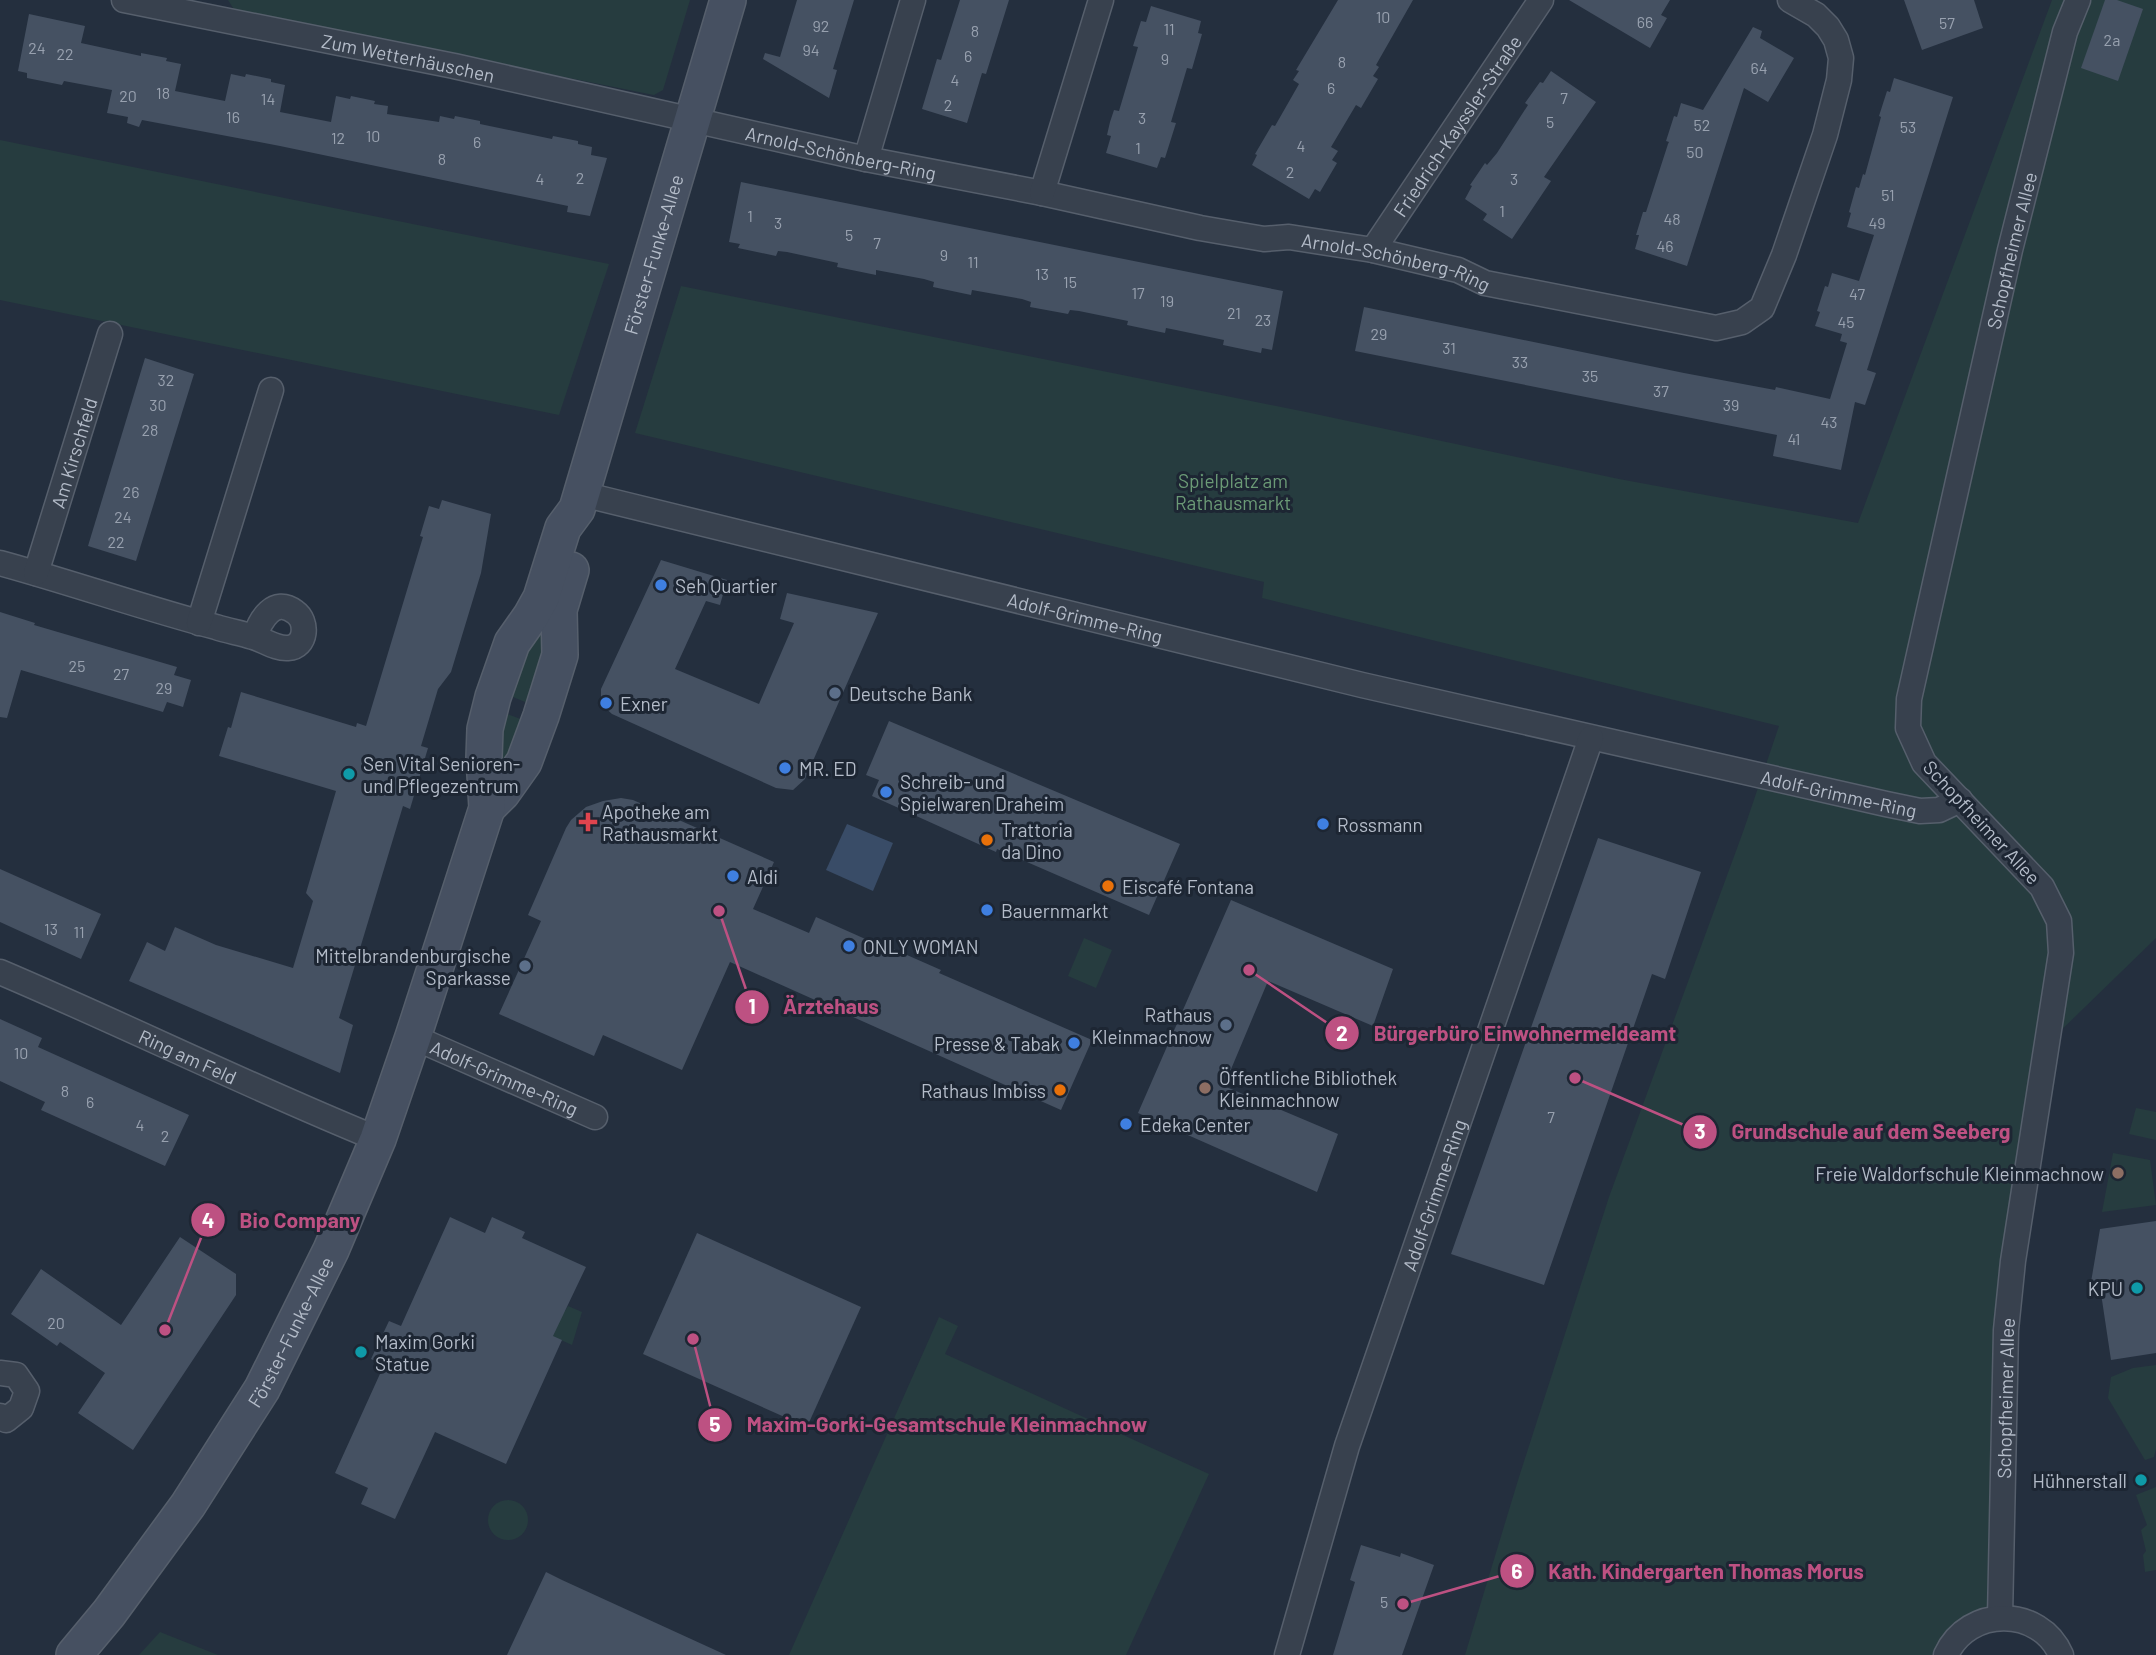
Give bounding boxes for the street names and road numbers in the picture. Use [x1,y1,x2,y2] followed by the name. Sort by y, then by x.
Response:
[320,28,497,86] street label: Zum Wetterhäuschen
[1388,30,1526,221] street label: Friedrich-Kayssler-Straße
[743,121,938,184] street label: Arnold-Schönberg-Ring
[1981,169,2041,331] street label: Schopfheimer Allee
[618,172,687,337] street label: Förster-Funke-Allee
[1300,228,1494,295] street label: Arnold-Schönberg-Ring
[45,395,101,511] street label: Am Kirschfeld
[1005,587,1165,647] street label: Adolf-Grimme-Ring
[1919,755,2045,889] street label: Schopfheimer Allee
[1759,764,1919,822] street label: Adolf-Grimme-Ring
[136,1024,241,1088] street label: Ring am Feld
[427,1035,582,1120] street label: Adolf-Grimme-Ring
[1397,1116,1470,1274] street label: Adolf-Grimme-Ring
[242,1252,338,1411] street label: Förster-Funke-Allee
[1991,1317,2019,1479] street label: Schopfheimer Allee

